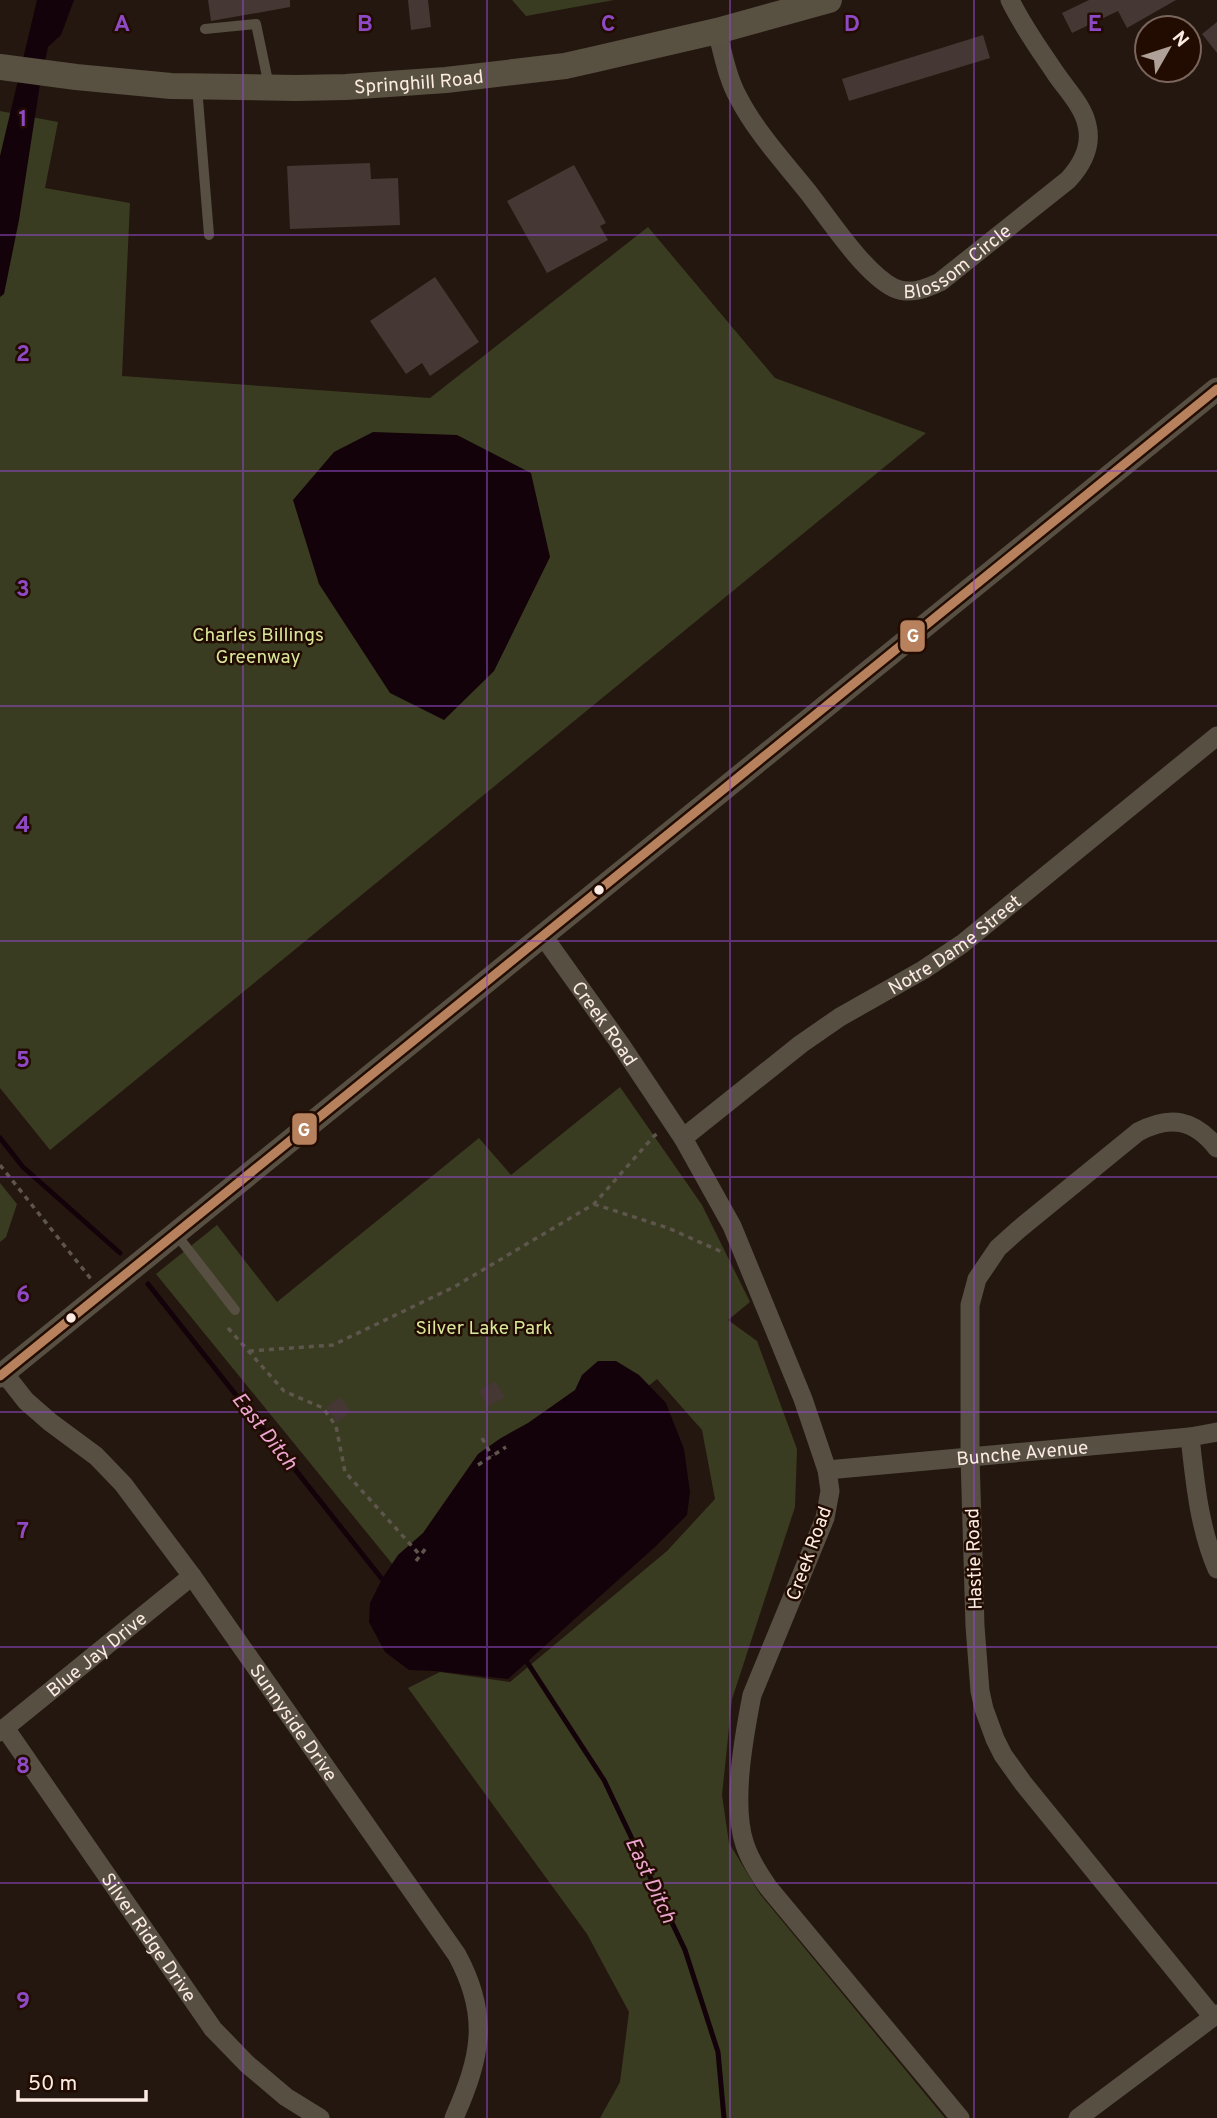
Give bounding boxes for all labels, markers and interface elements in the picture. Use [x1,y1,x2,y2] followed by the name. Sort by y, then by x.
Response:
[114,11,130,40] text: A
[357,11,373,40] text: B
[601,11,615,40] text: C
[844,11,860,40] text: D
[1088,11,1102,40] text: E
[1133,14,1203,84] north arrow
[1166,27,1193,52] text: N
[353,66,485,100] street label: Springhill Road
[18,106,28,135] text: 1
[903,220,1017,305] street label: Blossom Circle
[16,341,30,370] text: 2
[16,576,30,605] text: 3
[899,619,926,653] line badge: G
[192,624,324,670] park label: Charles Billings Greenway
[907,625,919,649] text: G
[16,812,30,841] text: 4
[592,883,606,897] unlabelled marker
[884,890,1027,1001] street label: Notre Dame Street
[565,977,642,1071] street label: Creek Road
[16,1047,30,1076] text: 5
[291,1112,318,1146] line badge: G
[298,1119,310,1143] text: G
[16,1282,30,1311] text: 6
[64,1311,78,1325] unlabelled marker
[415,1317,553,1341] park label: Silver Lake Park
[225,1387,303,1477] water label: East Ditch
[955,1436,1089,1472] street label: Bunche Avenue
[782,1503,838,1604] street label: Creek Road
[961,1508,989,1610] street label: Hastie Road
[17,1518,29,1547] text: 7
[42,1607,153,1703] street label: Blue Jay Drive
[243,1660,342,1787] street label: Sunnyside Drive
[16,1753,30,1782] text: 8
[618,1833,682,1929] water label: East Ditch
[95,1869,201,2007] street label: Silver Ridge Drive
[16,1988,30,2017] text: 9
[18,2058,145,2102] scale bar
[28,2071,77,2098] text: 50 m

